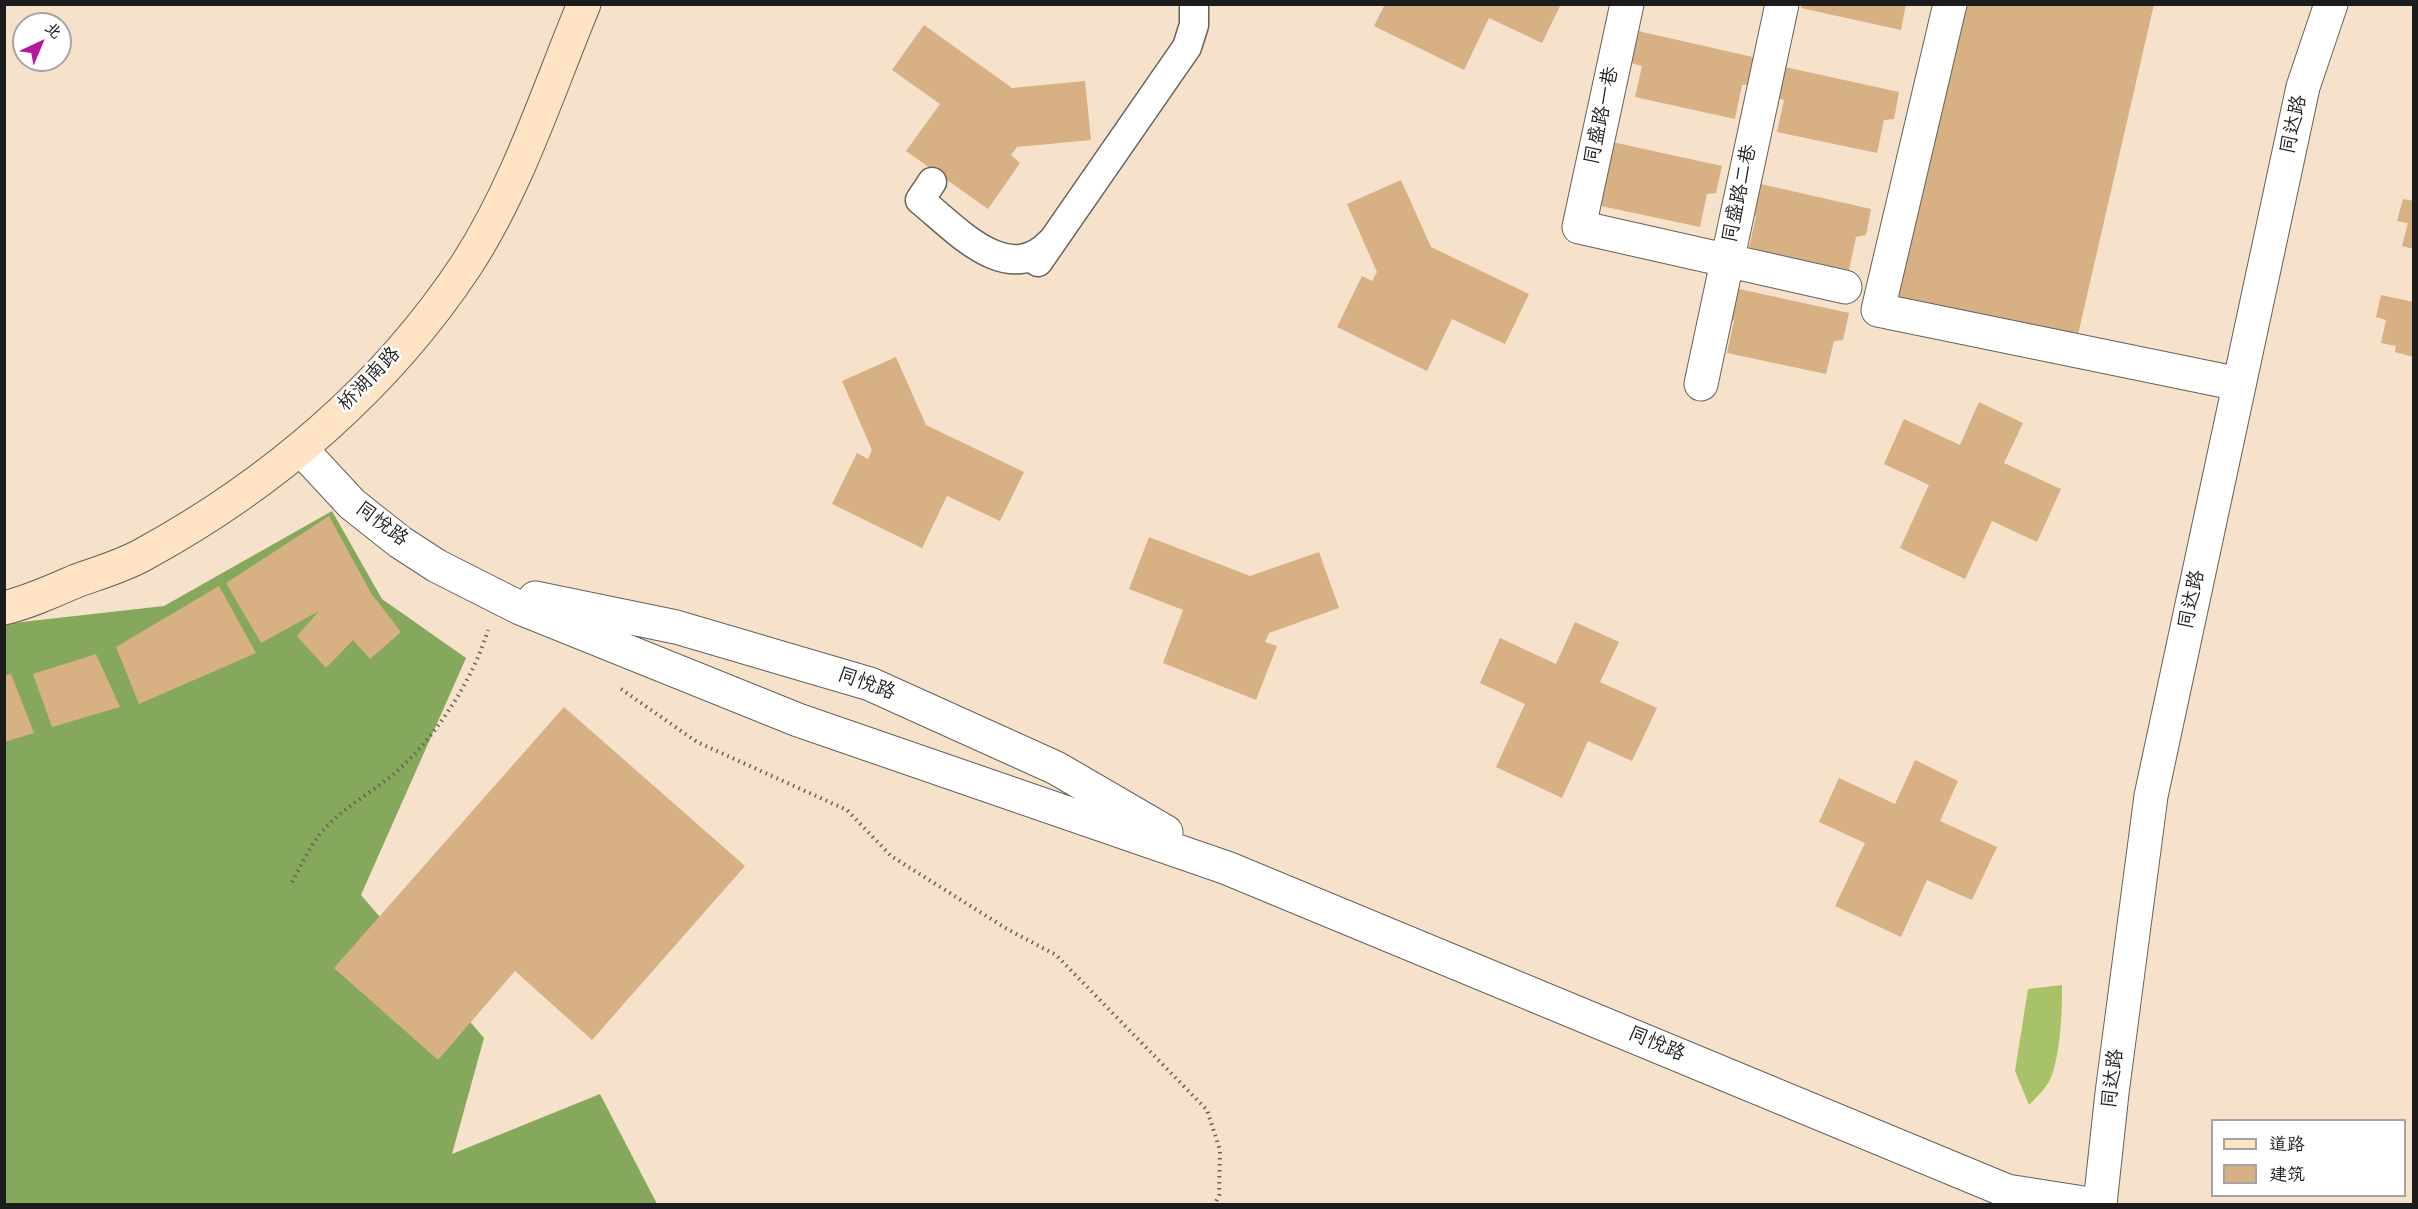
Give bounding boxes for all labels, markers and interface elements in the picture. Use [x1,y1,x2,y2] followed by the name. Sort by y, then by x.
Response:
[12,12,72,72] north arrow
[40,17,67,44] text: 北
[1581,65,1625,167] street label: 同盛路一巷
[2277,93,2313,157] street label: 同达路
[1719,143,1763,245] street label: 同盛路二巷
[334,343,406,417] street label: 桥湖南路
[350,497,412,553] street label: 同悦路
[2175,568,2211,632] street label: 同达路
[834,663,898,707] street label: 同悦路
[1624,1022,1688,1068] street label: 同悦路
[2098,1048,2130,1110] street label: 同达路
[2211,1119,2406,1197] legend
[2269,1132,2305,1157] text: 道路
[2269,1162,2305,1187] text: 建筑

